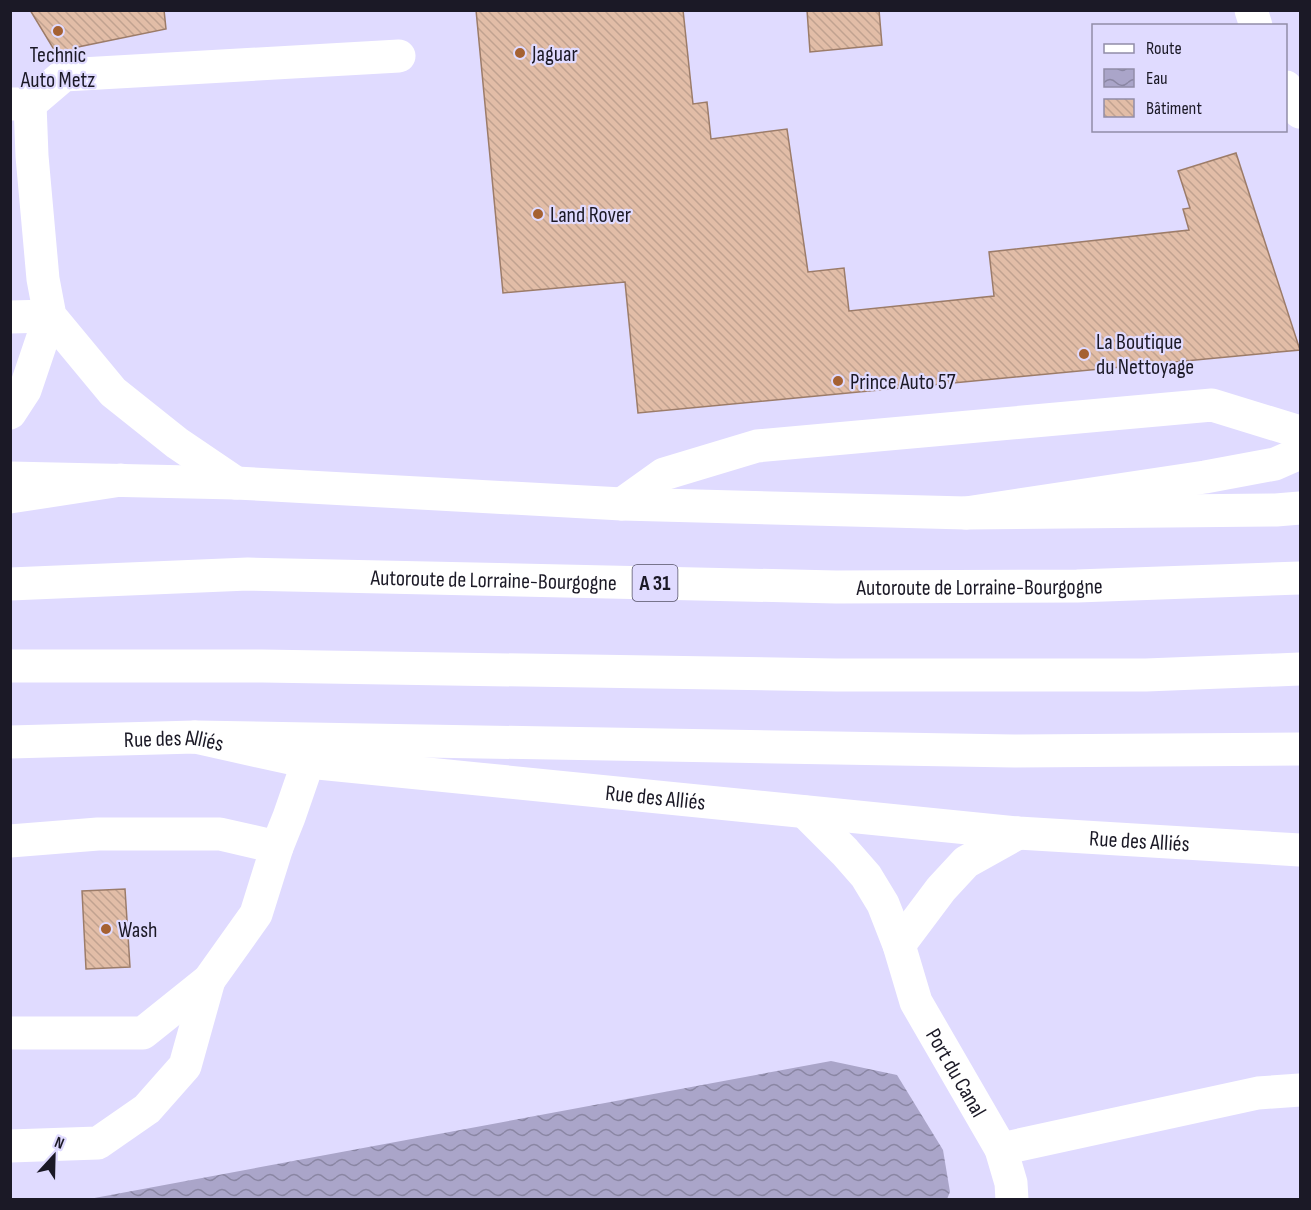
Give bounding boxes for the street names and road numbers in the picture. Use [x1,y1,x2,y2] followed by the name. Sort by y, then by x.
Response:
[369,565,617,597] street label: Autoroute de Lorraine-Bourgogne
[632,565,678,601] road number: A 31
[856,573,1103,602] street label: Autoroute de Lorraine-Bourgogne
[123,725,226,758] street label: Rue des Alliés
[604,780,707,817] street label: Rue des Alliés
[1088,825,1190,858] street label: Rue des Alliés
[919,1024,992,1122] street label: Port du Canal

